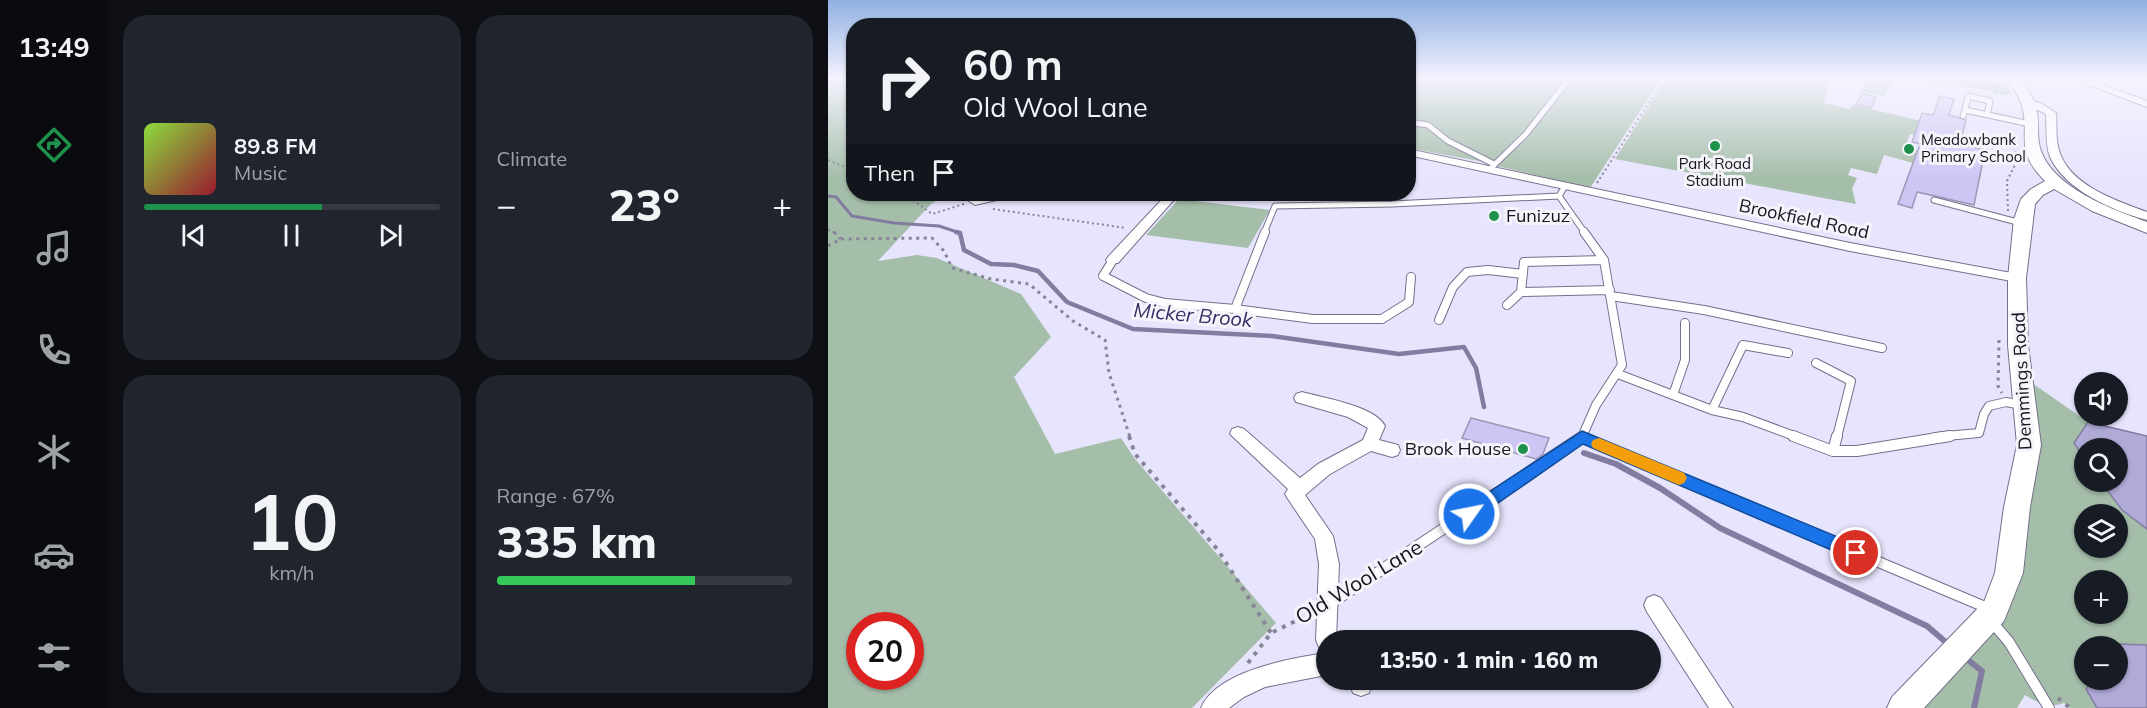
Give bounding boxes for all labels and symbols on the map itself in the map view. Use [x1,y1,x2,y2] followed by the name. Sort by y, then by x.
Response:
[1921,130,2026,166] place label: Meadowbank Primary School
[1708,139,1722,153] marker: Park Road Stadium
[1902,142,1916,156] marker: Meadowbank Primary School
[1679,154,1751,190] place label: Park Road Stadium
[1737,193,1871,244] street label: Brookfield Road
[1506,204,1570,227] place label: Funizuz
[1487,209,1501,223] marker: Funizuz
[1133,297,1254,332] water label: Micker Brook
[2006,311,2037,451] street label: Demmings Road
[1405,437,1511,460] place label: Brook House
[1516,442,1530,456] marker: Brook House
[1437,482,1501,546] position arrow
[1830,527,1881,578] pin
[1290,533,1427,629] street label: Old Wool Lane
[846,612,924,690] speed limit sign: 20

